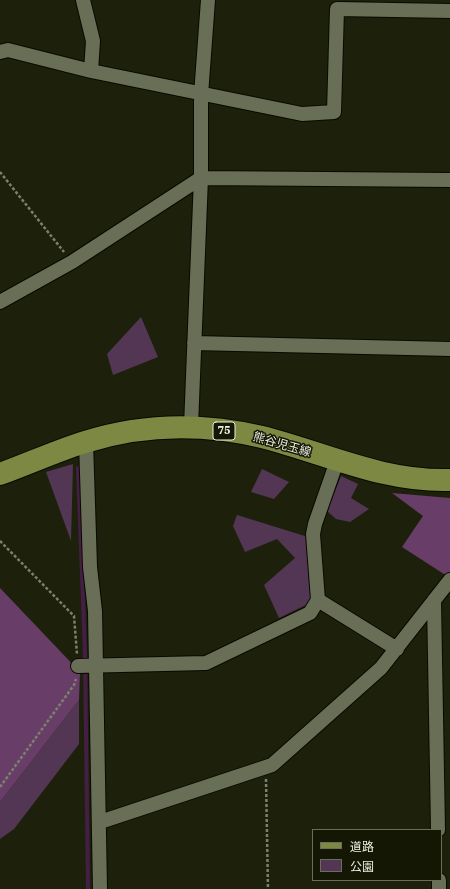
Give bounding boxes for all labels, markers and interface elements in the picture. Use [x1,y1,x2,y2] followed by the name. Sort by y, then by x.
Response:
[213,422,235,440] road number: 75
[251,430,313,460] street label: 熊谷児玉線
[312,829,442,881] legend
[350,839,374,854] text: 道路
[350,859,374,874] text: 公園

